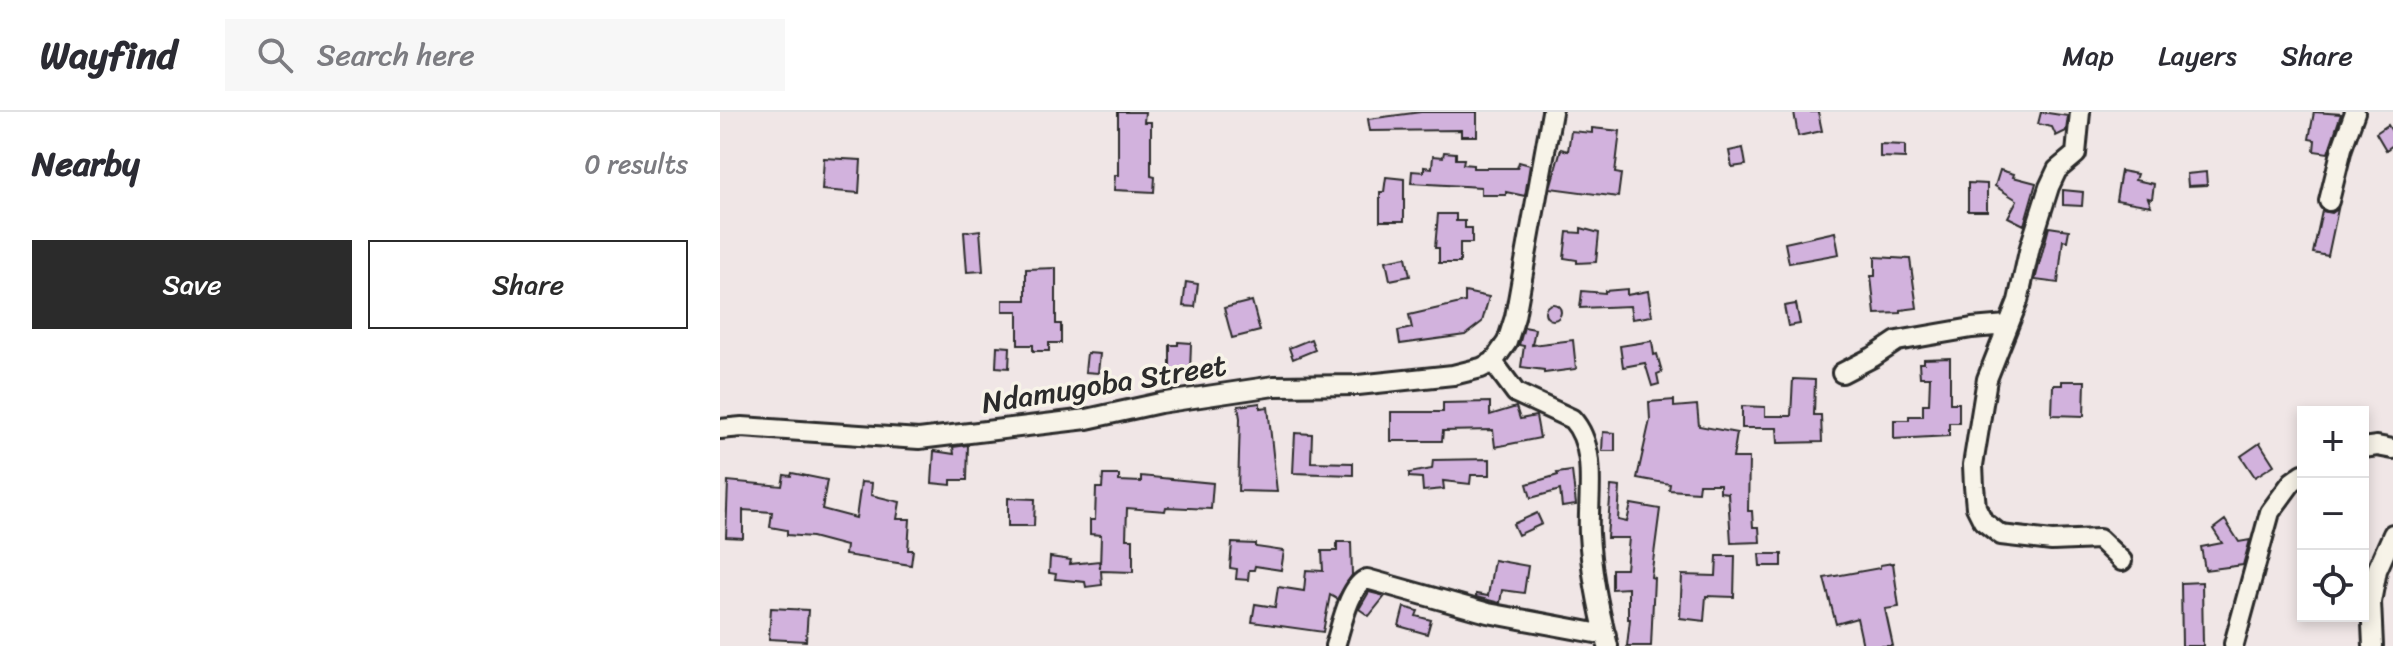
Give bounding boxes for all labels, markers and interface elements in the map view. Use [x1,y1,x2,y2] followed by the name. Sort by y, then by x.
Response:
[225,19,785,91] search box
[40,22,177,89] text: Wayfind
[317,28,475,82] text: Search here
[2062,31,2114,80] text: Map
[2158,31,2237,80] text: Layers
[2281,31,2353,80] text: Share
[253,33,297,77] icon: search
[32,134,140,194] text: Nearby
[584,141,688,187] text: 0 results
[32,240,352,329] button: Save
[368,240,688,329] button: Share
[978,338,1230,430] street label: Ndamugoba Street
[2297,406,2369,622] map controls
[2297,406,2369,478] button: +
[2297,478,2369,550] button: −
[2297,550,2369,622] button: locate

